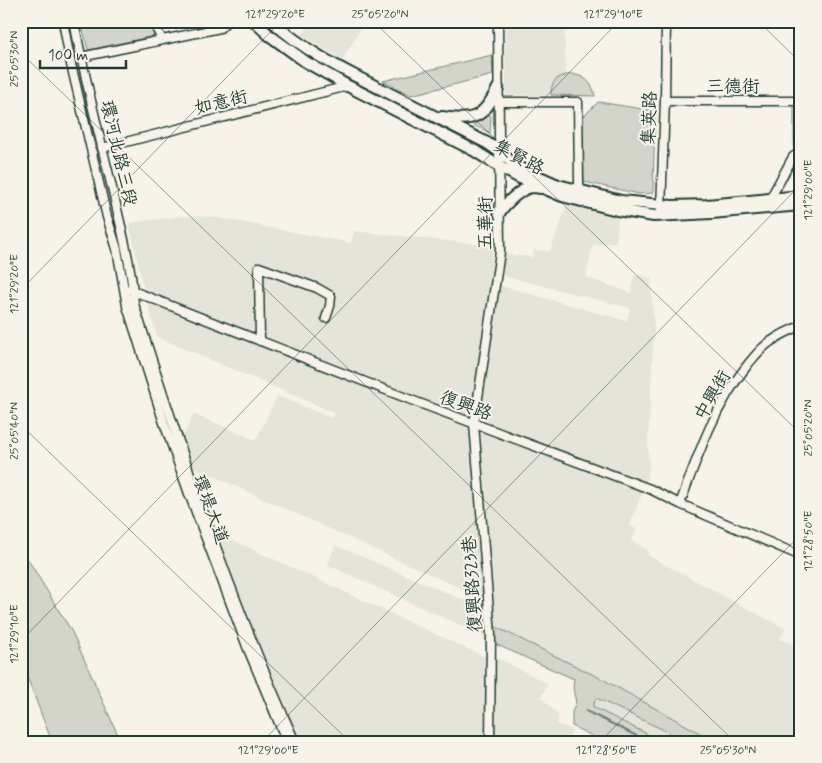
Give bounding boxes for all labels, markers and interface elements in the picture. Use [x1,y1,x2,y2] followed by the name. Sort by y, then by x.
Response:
[245,7,305,23] text: 121°29'20"E
[351,7,409,23] text: 25°05'20"N
[583,7,643,23] text: 121°29'10"E
[7,31,23,87] text: 25°05'30"N
[40,38,126,70] scale bar
[48,46,88,66] text: 100 m
[706,75,760,99] street label: 三德街
[192,85,250,121] street label: 如意街
[637,91,663,145] street label: 集英路
[94,98,142,209] street label: 環河北路三段
[489,135,548,181] street label: 集賢路
[801,160,817,220] text: 121°29'00"E
[474,196,498,250] street label: 五華街
[7,254,23,314] text: 121°29'20"E
[689,366,737,425] street label: 中興街
[436,385,495,426] street label: 復興路
[801,399,817,457] text: 25°05'20"N
[7,402,23,460] text: 25°05'40"N
[186,471,234,547] street label: 環堤大道
[801,511,817,571] text: 121°28'50"E
[458,535,488,633] street label: 復興路323巷
[7,604,23,664] text: 121°29'10"E
[238,743,298,759] text: 121°29'00"E
[576,743,636,759] text: 121°28'50"E
[700,743,756,759] text: 25°05'30"N

